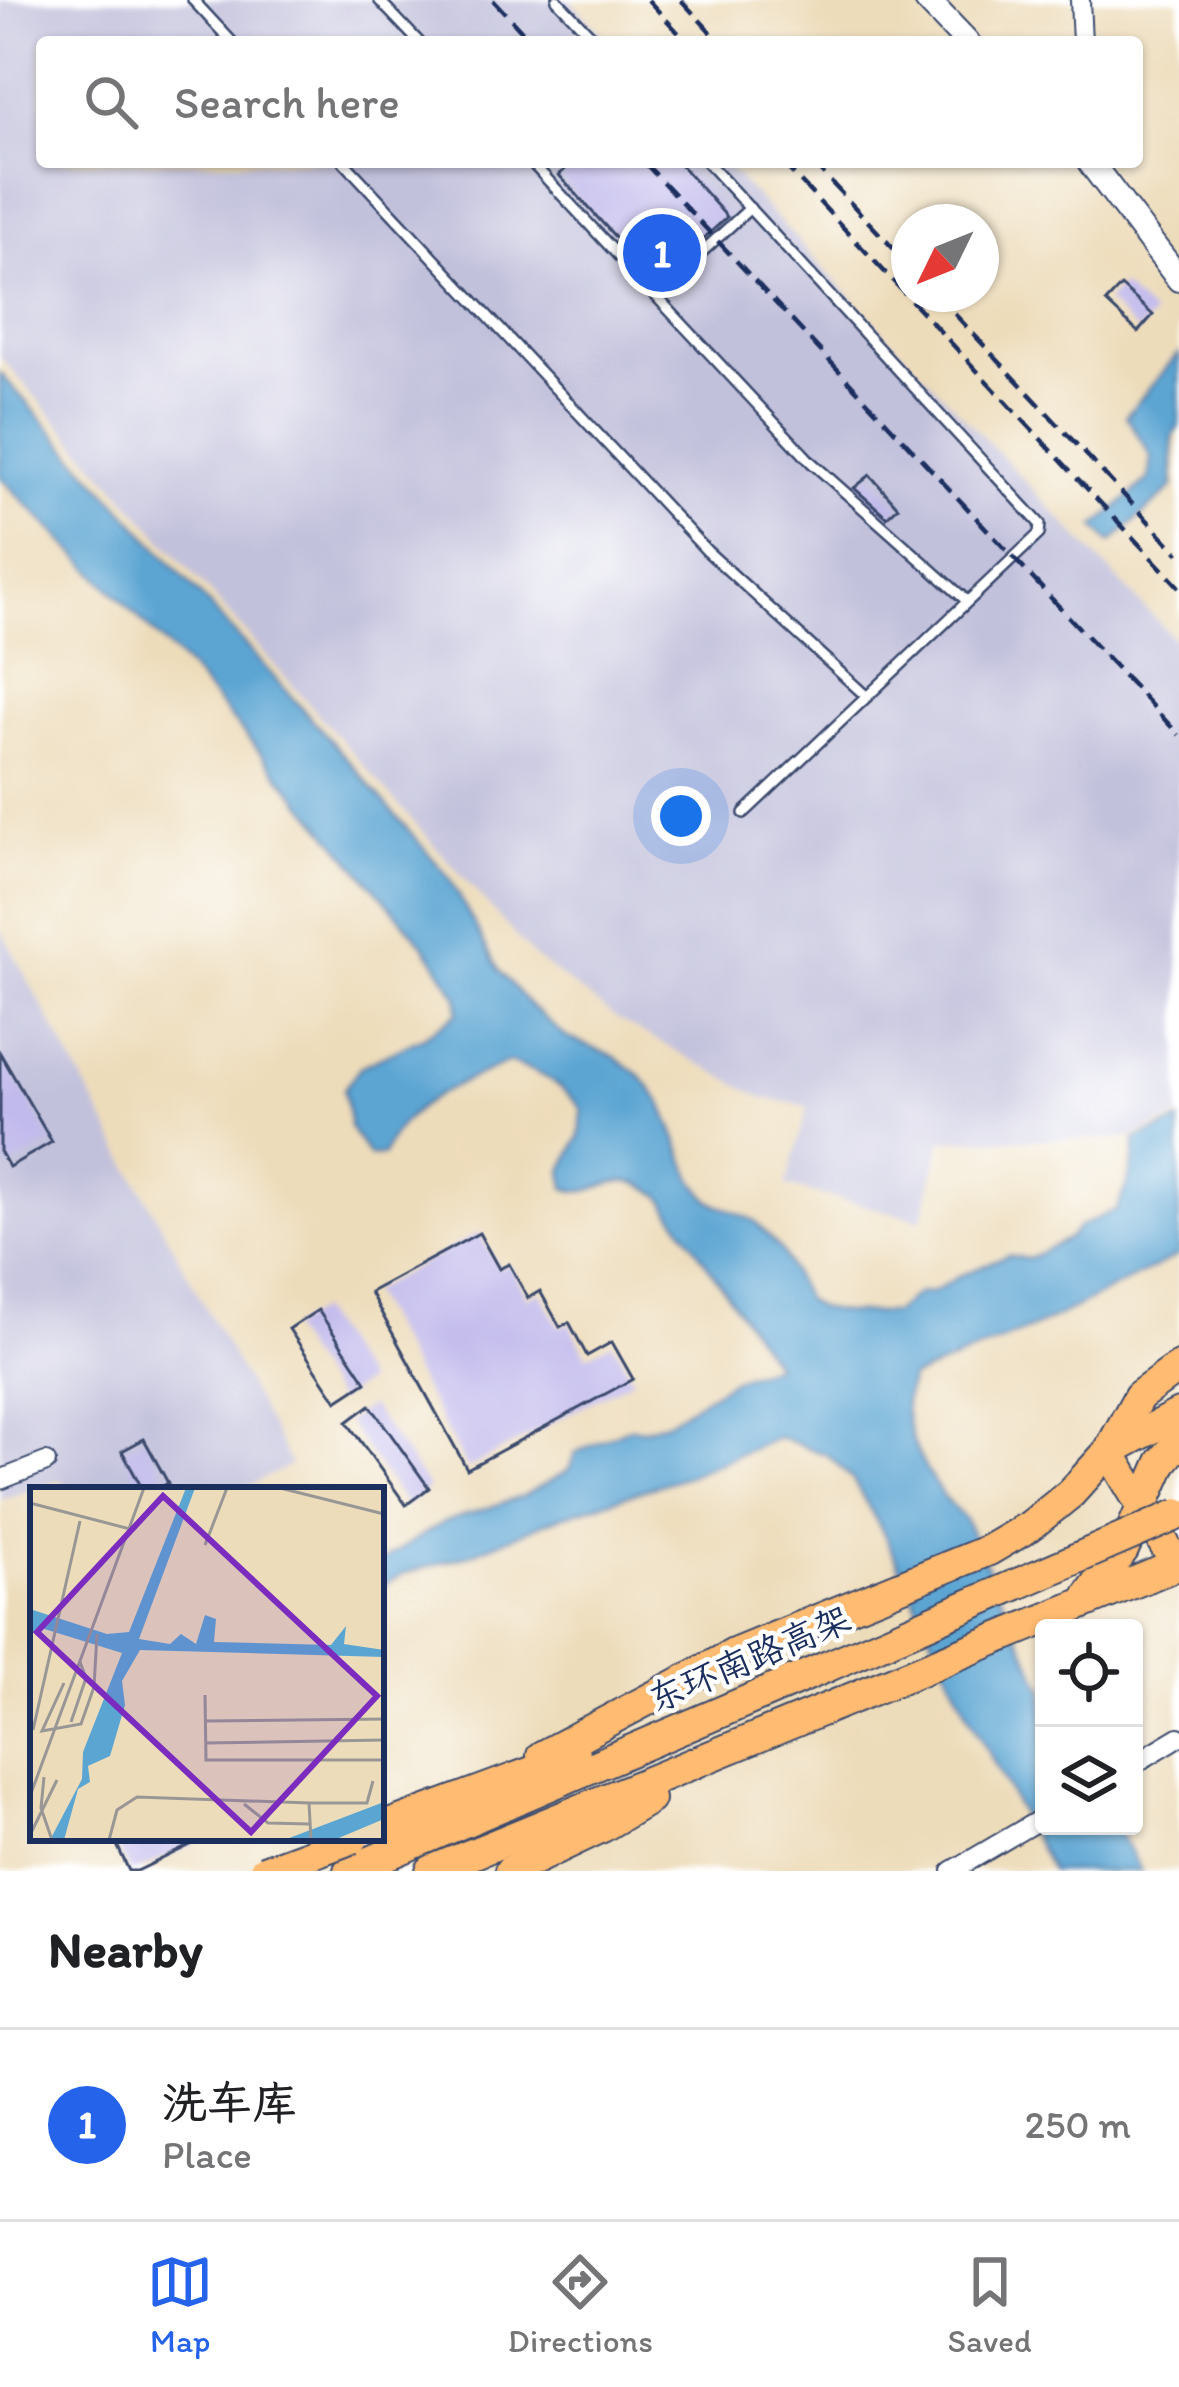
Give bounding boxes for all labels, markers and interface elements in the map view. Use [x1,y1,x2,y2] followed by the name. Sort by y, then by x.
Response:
[36,36,1143,168] search box
[78,69,144,135] icon: search
[174,75,400,129] text: Search here
[891,204,999,312] north arrow
[623,208,701,298] pin: 1
[651,786,711,846] your location
[30,1487,384,1841] inset map
[641,1596,857,1720] street label: 东环南路高架
[1035,1619,1143,1835] map controls
[1035,1619,1143,1727] button: locate
[1035,1727,1143,1835] button: layers
[48,1919,203,1980] text: Nearby
[162,2075,297,2129] text: 洗车库
[78,2101,96,2148] text: 1
[1024,2101,1131,2148] text: 250 m
[162,2131,252,2178] text: Place
[147,2249,213,2360] tab: Map
[508,2249,653,2360] tab: Directions
[948,2249,1032,2360] tab: Saved

